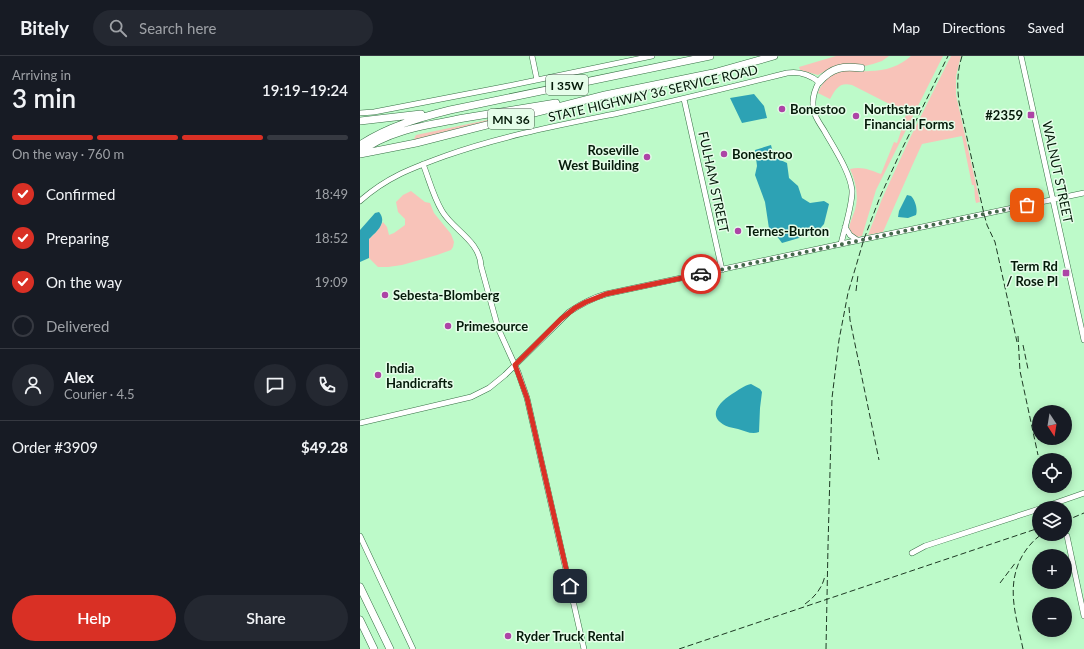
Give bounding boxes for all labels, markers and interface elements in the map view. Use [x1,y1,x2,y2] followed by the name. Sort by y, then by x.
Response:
[93,10,373,46] search box
[20,16,69,39] text: Bitely
[107,17,129,39] icon: search
[139,19,216,37] text: Search here
[893,19,920,36] text: Map
[942,19,1005,36] text: Directions
[1027,19,1064,36] text: Saved
[547,61,759,125] street label: STATE HIGHWAY 36 SERVICE ROAD
[12,67,71,83] text: Arriving in
[546,75,588,95] road number: I 35W
[262,81,348,99] text: 19:19–19:24
[12,82,76,114] text: 3 min
[790,101,846,117] place label: Bonestoo
[864,101,954,132] place label: Northstar Financial Forms
[777,104,787,114] marker: Bonestoo
[985,107,1023,123] place label: #2359
[488,109,534,129] road number: MN 36
[1026,110,1036,120] marker: #2359
[851,111,861,121] marker: Northstar Financial Forms
[1039,119,1077,225] street label: WALNUT STREET
[695,130,733,234] street label: FULHAM STREET
[558,142,639,173] place label: Roseville West Building
[12,146,124,162] text: On the way · 760 m
[732,146,793,162] place label: Bonestroo
[719,149,729,159] marker: Bonestroo
[642,152,652,162] marker: Roseville West Building
[12,183,34,205] icon: check
[46,185,115,203] text: Confirmed
[315,186,348,202] text: 18:49
[1010,188,1044,222] pin
[1016,194,1038,216] icon: bag
[746,223,829,239] place label: Ternes-Burton
[733,226,743,236] marker: Ternes-Burton
[12,227,34,249] icon: check
[46,229,109,247] text: Preparing
[315,230,348,246] text: 18:52
[681,254,721,294] courier
[1006,258,1058,289] place label: Term Rd / Rose Pl
[690,263,712,285] icon: car
[1061,268,1071,278] marker: Term Rd / Rose Pl
[12,271,34,293] icon: check
[46,273,122,291] text: On the way
[315,274,348,290] text: 19:09
[393,287,500,303] place label: Sebesta-Blomberg
[380,290,390,300] marker: Sebesta-Blomberg
[46,317,109,335] text: Delivered
[456,318,528,334] place label: Primesource
[443,321,453,331] marker: Primesource
[386,360,453,391] place label: India Handicrafts
[12,364,54,406] button: person
[254,364,296,406] button: chat
[306,364,348,406] button: phone
[64,368,94,386] text: Alex
[373,370,383,380] marker: India Handicrafts
[64,386,135,402] text: Courier · 4.5
[1032,405,1072,445] north arrow
[1032,405,1072,637] map controls
[12,438,98,456] text: Order #3909
[301,438,348,456] text: $49.28
[1032,453,1072,493] button: locate
[1032,501,1072,541] button: layers
[1032,549,1072,589] button: +
[553,569,587,603] pin
[559,575,581,597] icon: home
[12,595,176,641] button: Help
[184,595,348,641] button: Share
[1032,597,1072,637] button: −
[516,628,624,644] place label: Ryder Truck Rental
[503,631,513,641] marker: Ryder Truck Rental

